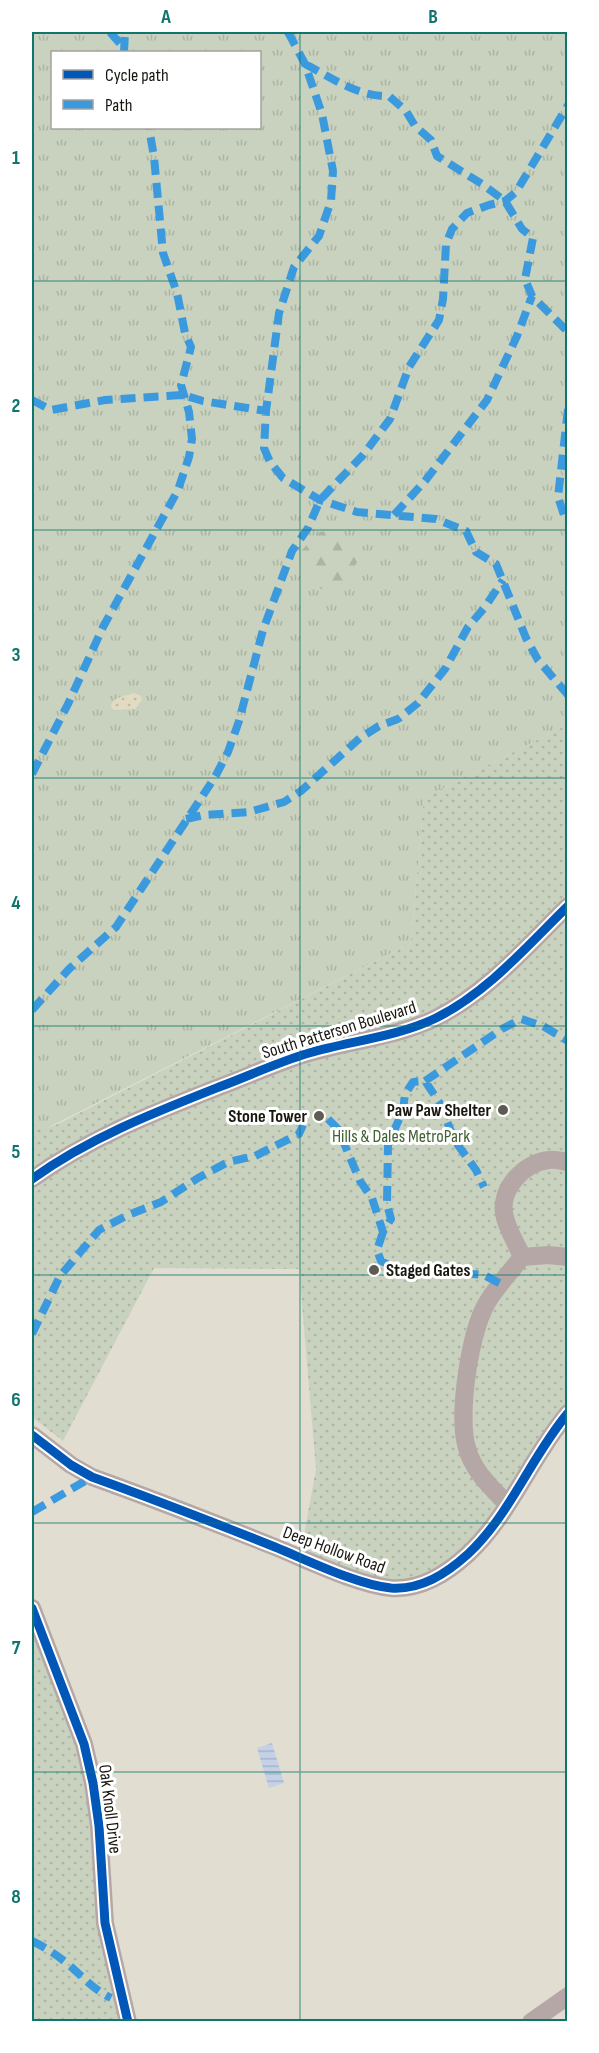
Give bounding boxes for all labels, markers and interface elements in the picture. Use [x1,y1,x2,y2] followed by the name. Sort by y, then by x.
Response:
[160,5,171,29] text: A
[428,5,438,29] text: B
[51,51,261,129] legend
[105,65,169,86] text: Cycle path
[105,95,133,116] text: Path
[12,146,20,170] text: 1
[12,394,20,418] text: 2
[12,643,21,667] text: 3
[11,891,21,915] text: 4
[259,997,419,1063] street label: South Patterson Boulevard
[387,1100,491,1121] place label: Paw Paw Shelter
[496,1103,510,1117] marker: Paw Paw Shelter
[228,1106,307,1127] place label: Stone Tower
[312,1109,326,1123] marker: Stone Tower
[332,1126,470,1147] park label: Hills & Dales MetroPark
[12,1140,21,1164] text: 5
[386,1260,471,1281] place label: Staged Gates
[367,1263,381,1277] marker: Staged Gates
[11,1388,21,1412] text: 6
[280,1522,388,1578] street label: Deep Hollow Road
[12,1636,21,1660] text: 7
[94,1763,126,1855] street label: Oak Knoll Drive
[11,1885,21,1909] text: 8

